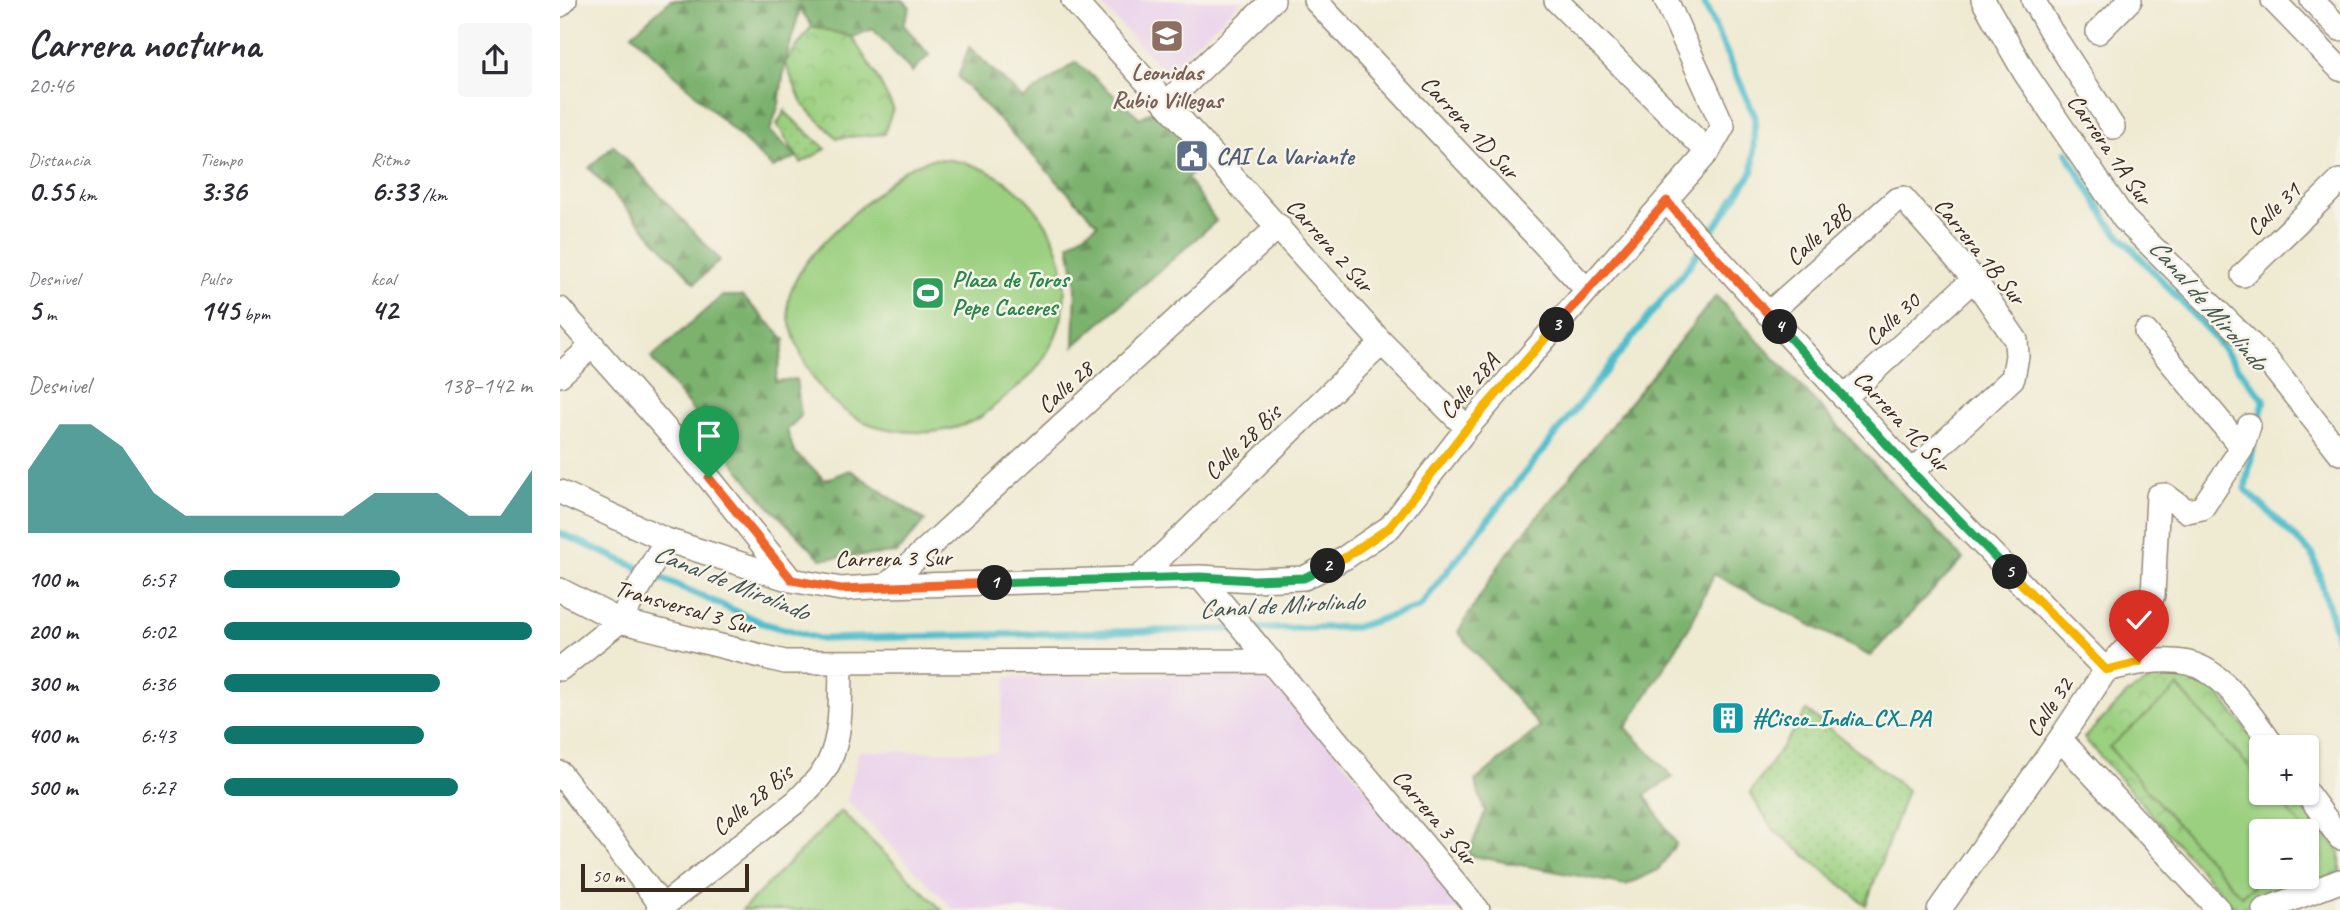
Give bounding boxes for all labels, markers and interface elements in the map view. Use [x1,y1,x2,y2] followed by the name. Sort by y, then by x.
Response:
[1148,17,1186,55] school or university icon: Leonidas Rubio Villegas
[28,21,261,68] text: Carrera nocturna
[458,23,532,97] button: share
[1111,57,1225,115] place label: Leonidas Rubio Villegas
[1414,69,1527,187] street label: Carrera 1D Sur
[28,71,74,100] text: 20:46
[2061,88,2161,212] street label: Carrera 1A Sur
[1173,137,1211,175] public building icon: CAI La Variante
[1216,141,1356,171] place label: CAI La Variante
[28,148,90,172] text: Distancia
[199,148,242,172] text: Tiempo
[371,148,409,172] text: Ritmo
[28,172,73,210] text: 0.55
[199,172,246,210] text: 3:36
[371,172,418,210] text: 6:33
[2239,175,2308,242] street label: Calle 31
[73,183,97,207] text: km
[418,183,447,207] text: /km
[1928,191,2034,313] street label: Carrera 1B Sur
[1280,192,1382,300] street label: Carrera 2 Sur
[1779,197,1858,272] street label: Calle 28B
[2142,231,2277,380] water label: Canal de Mirolindo
[952,264,1071,322] place label: Plaza de Toros Pepe Caceres
[28,267,80,291] text: Desnivel
[199,267,231,291] text: Pulso
[371,267,396,291] text: kcal
[909,274,947,312] sports icon: Plaza de Toros Pepe Caceres
[1858,285,1928,352] street label: Calle 30
[28,291,41,329] text: 5
[199,291,239,329] text: 145
[371,291,398,329] text: 42
[41,302,56,326] text: m
[239,302,270,326] text: bpm
[1539,308,1574,342] pin: 3
[1762,310,1798,344] pin: 4
[1552,312,1561,336] text: 3
[1775,314,1784,338] text: 4
[1432,346,1506,425] street label: Calle 28A
[1031,353,1101,420] street label: Calle 28
[1847,364,1958,480] street label: Carrera 1C Sur
[28,371,90,400] text: Desnivel
[441,371,532,400] text: 138–142 m
[1197,396,1289,486] street label: Calle 28 Bis
[679,406,739,478] pin
[690,417,728,455] icon: arrive
[649,536,817,629] water label: Canal de Mirolindo
[834,542,954,574] street label: Carrera 3 Sur
[1310,548,1346,584] pin: 2
[1323,553,1332,577] text: 2
[1992,554,2028,590] pin: 5
[2005,559,2014,583] text: 5
[28,565,78,594] text: 100 m
[140,565,176,594] text: 6:57
[978,566,1012,600] pin: 1
[990,570,999,594] text: 1
[611,573,761,642] street label: Transversal 3 Sur
[1198,584,1368,626] water label: Canal de Mirolindo
[2109,590,2169,662] pin
[2120,601,2158,639] icon: check
[28,617,78,646] text: 200 m
[140,617,176,646] text: 6:02
[28,669,78,698] text: 300 m
[140,669,176,698] text: 6:36
[2018,670,2081,742] street label: Calle 32
[1709,699,1747,737] building icon: #Cisco_India_CX_PA
[1752,703,1932,733] place label: #Cisco_India_CX_PA
[28,721,78,750] text: 400 m
[140,721,176,750] text: 6:43
[2249,735,2319,889] map controls
[2249,735,2319,805] button: +
[705,756,801,842] street label: Calle 28 Bis
[1386,763,1485,873] street label: Carrera 3 Sur
[28,773,77,802] text: 500 m
[140,773,176,802] text: 6:27
[2249,819,2319,889] button: −
[581,861,749,893] scale bar
[592,864,624,888] text: 50 m

